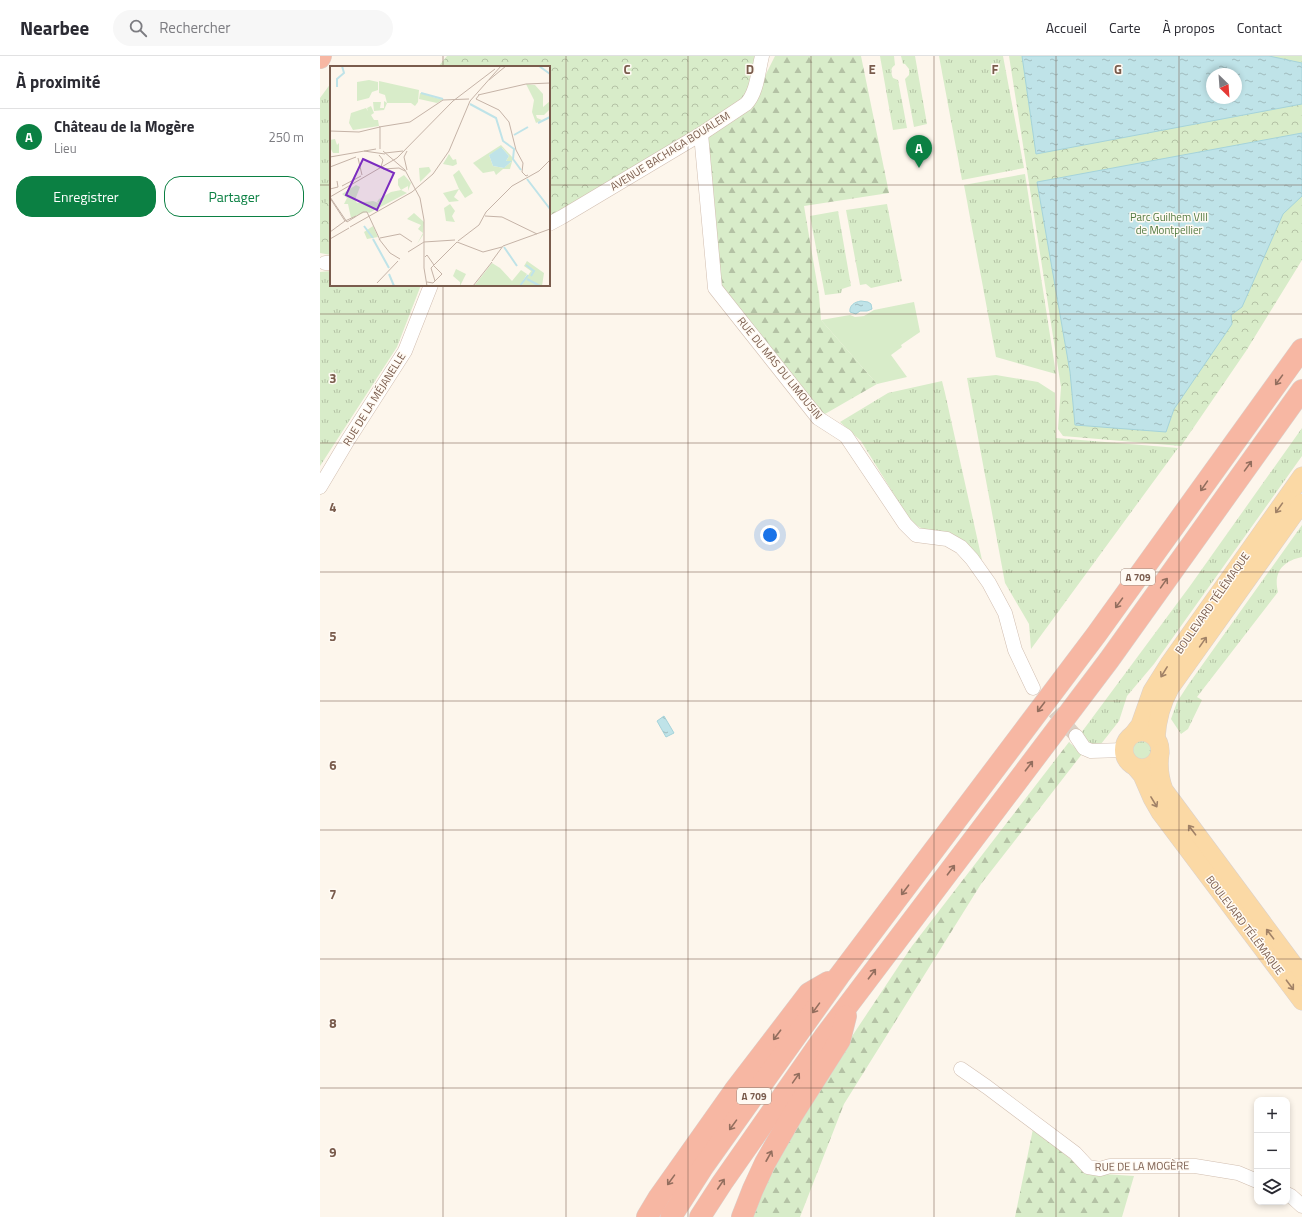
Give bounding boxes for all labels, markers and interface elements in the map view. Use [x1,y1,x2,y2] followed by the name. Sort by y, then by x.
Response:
[113,10,393,46] search box
[20,13,89,42] text: Nearbee
[159,16,231,39] text: Rechercher
[127,17,149,39] icon: search
[1046,17,1087,38] text: Accueil
[1109,17,1141,38] text: Carte
[1163,17,1215,38] text: À propos
[1237,17,1282,38] text: Contact
[623,59,631,79] text: C
[746,59,754,79] text: D
[868,59,876,79] text: E
[992,59,999,79] text: F
[1114,59,1122,79] text: G
[330,66,550,286] inset map
[1206,68,1242,104] north arrow
[16,69,100,95] text: À proximité
[607,107,733,195] street label: AVENUE BACHAGA BOUALEM
[54,115,194,138] text: Château de la Mogère
[25,127,33,147] text: A
[268,127,304,147] text: 250 m
[906,135,932,168] pin: A
[54,138,77,158] text: Lieu
[16,176,156,217] button: Enregistrer
[164,176,304,217] button: Partager
[1130,209,1208,238] park label: Parc Guilhem VIII de Montpellier
[734,313,826,423] street label: RUE DU MAS DU LIMOUSIN
[339,349,409,449] street label: RUE DE LA MÉJANELLE
[329,368,337,388] text: 3
[1275,375,1283,386] one-way arrow
[1244,460,1252,471] one-way arrow
[1200,480,1208,491] one-way arrow
[329,497,337,517] text: 4
[1275,502,1283,513] one-way arrow
[760,525,780,545] your location
[1171,549,1253,657] street label: BOULEVARD TÉLÉMAQUE
[1121,569,1155,585] road number: A 709
[1160,578,1168,589] one-way arrow
[1115,597,1123,608] one-way arrow
[329,626,337,646] text: 5
[1199,637,1207,648] one-way arrow
[1160,666,1168,677] one-way arrow
[1037,701,1045,712] one-way arrow
[329,755,337,775] text: 6
[1024,761,1033,772] one-way arrow
[1151,796,1159,808] one-way arrow
[1188,824,1196,835] one-way arrow
[946,865,955,876] one-way arrow
[1202,872,1288,978] street label: BOULEVARD TÉLÉMAQUE
[329,884,337,904] text: 7
[900,884,909,895] one-way arrow
[1266,928,1275,939] one-way arrow
[868,969,877,980] one-way arrow
[1286,980,1294,991] one-way arrow
[812,1002,820,1013] one-way arrow
[329,1013,337,1033] text: 8
[773,1030,781,1041] one-way arrow
[791,1073,800,1084] one-way arrow
[737,1088,771,1104] road number: A 709
[1254,1097,1290,1205] map controls
[1254,1097,1290,1133] button: +
[729,1119,737,1130] one-way arrow
[1254,1133,1290,1169] button: −
[329,1142,337,1162] text: 9
[766,1150,773,1162] one-way arrow
[1095,1157,1189,1175] street label: RUE DE LA MOGÈRE
[1254,1169,1290,1205] button: layers
[667,1174,675,1185] one-way arrow
[717,1179,725,1190] one-way arrow

